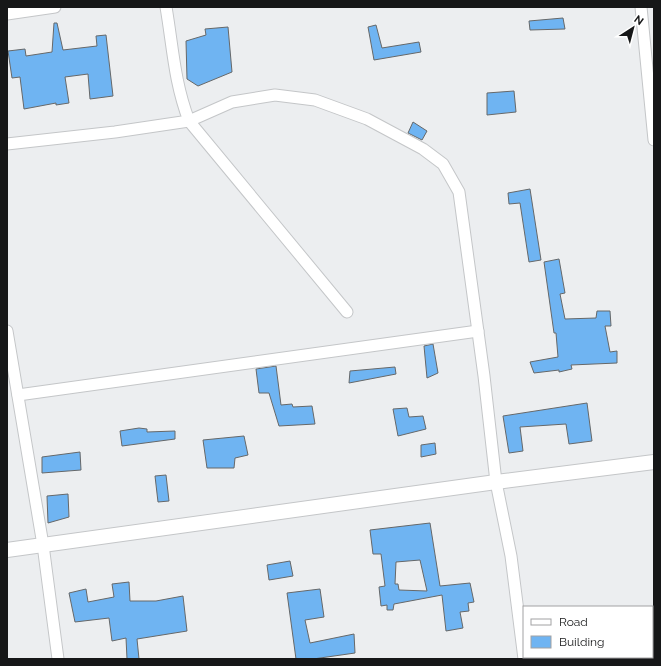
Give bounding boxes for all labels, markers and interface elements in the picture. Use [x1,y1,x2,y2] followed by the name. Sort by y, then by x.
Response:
[613,8,653,48] north arrow
[631,13,646,28] text: N
[523,606,653,658] legend
[559,615,588,629] text: Road
[559,635,605,649] text: Building

